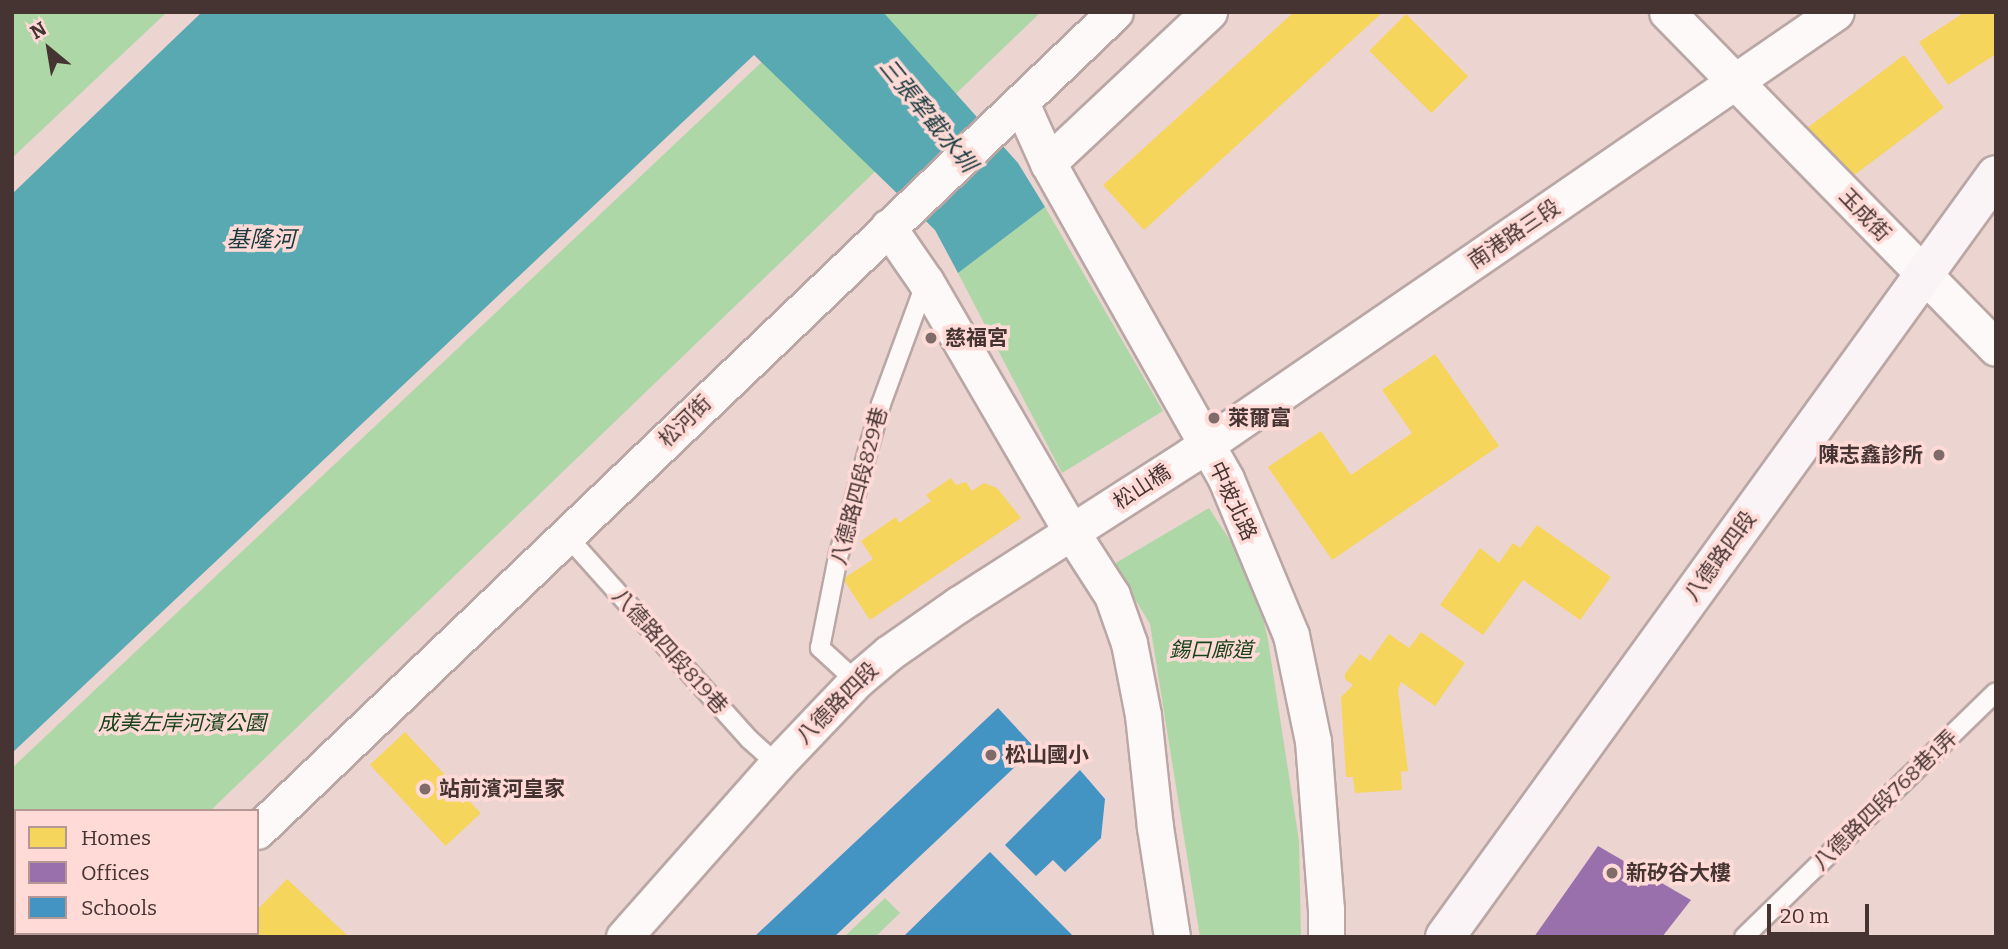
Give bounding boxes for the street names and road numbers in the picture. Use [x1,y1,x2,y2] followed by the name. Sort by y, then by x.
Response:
[1834,184,1896,246] street label: 玉成街
[1463,194,1565,274] street label: 南港路三段
[654,390,716,452] street label: 松河街
[826,404,892,568] street label: 八德路四段829巷
[1204,458,1262,544] street label: 中坡北路
[1109,459,1175,515] street label: 松山橋
[1679,506,1761,606] street label: 八德路四段
[607,583,733,719] street label: 八德路四段819巷
[791,657,883,749] street label: 八德路四段
[1808,725,1962,875] street label: 八德路四段768巷1弄

